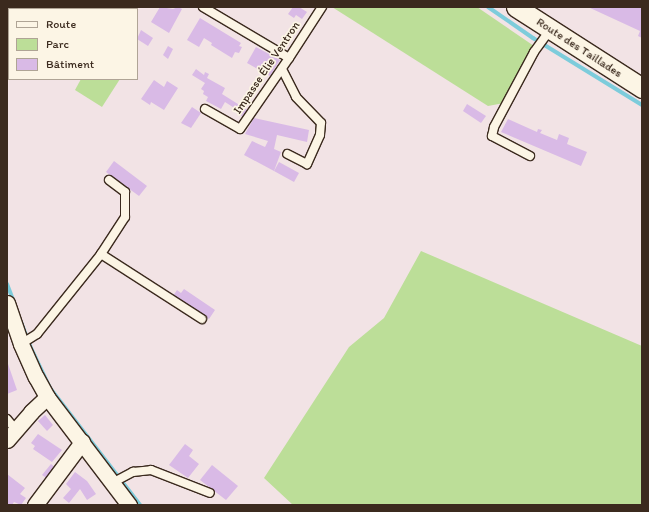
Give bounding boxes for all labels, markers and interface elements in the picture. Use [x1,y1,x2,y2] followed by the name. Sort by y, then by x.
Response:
[8,8,138,80] legend
[534,15,624,81] street label: Route des Taillades
[46,17,76,31] text: Route
[231,19,303,117] street label: Impasse Élie Ventron
[46,37,69,51] text: Parc
[46,57,94,71] text: Bâtiment

